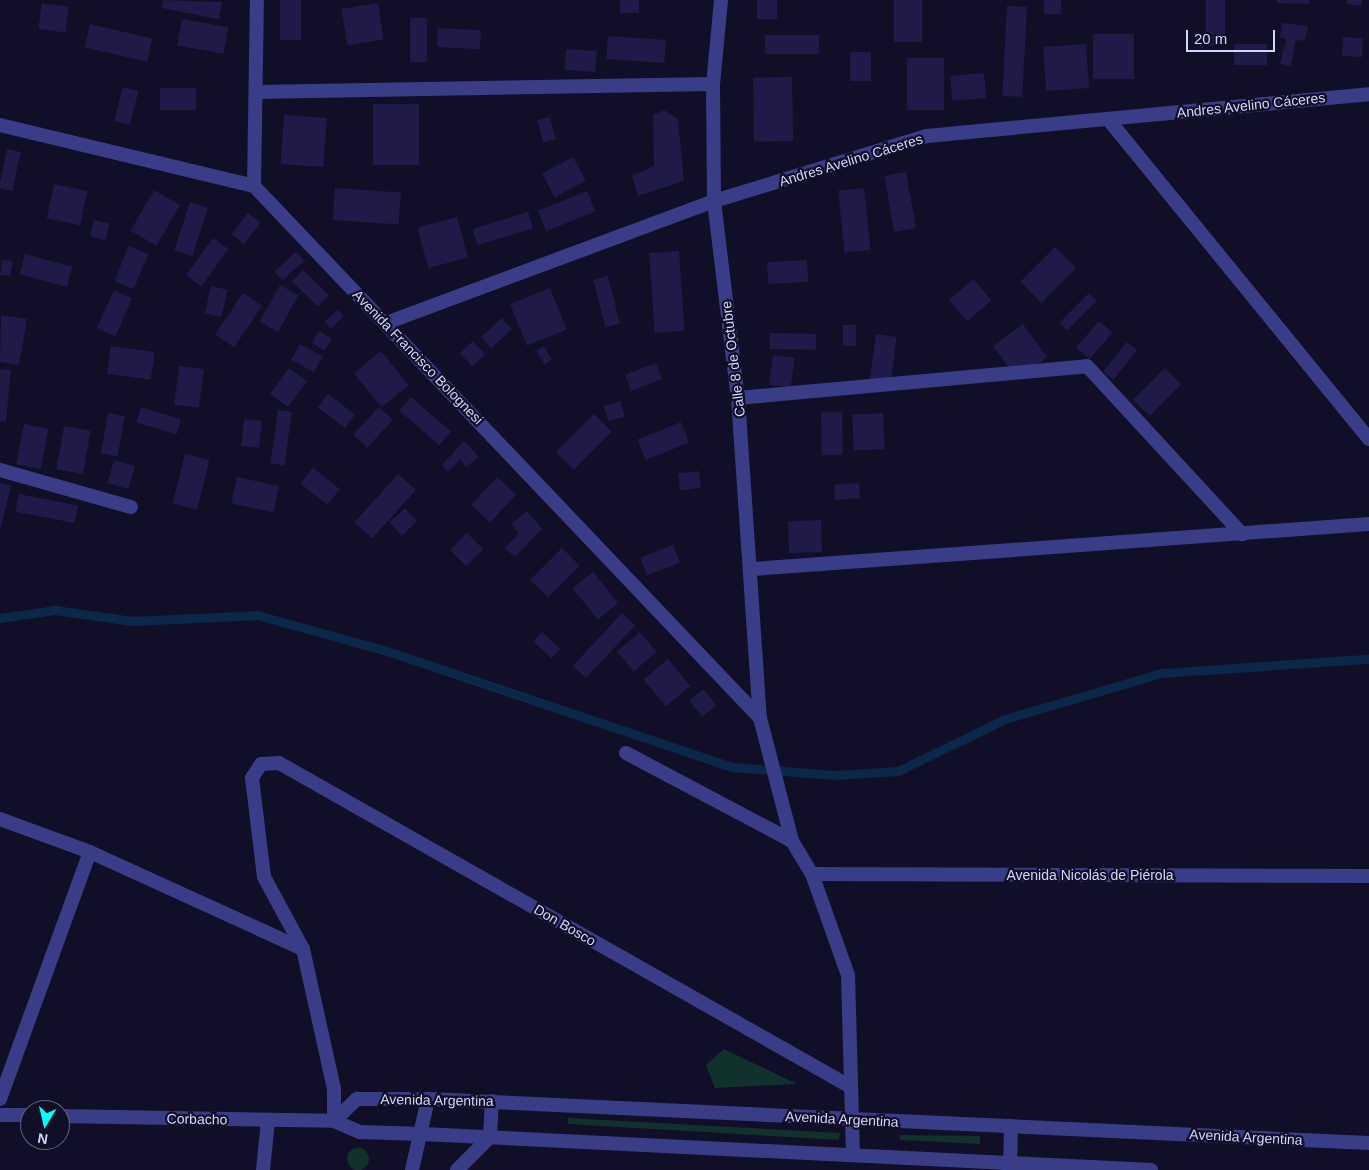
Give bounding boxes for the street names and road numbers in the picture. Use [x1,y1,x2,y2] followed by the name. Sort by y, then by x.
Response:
[1176,89,1326,121] street label: Andres Avelino Cáceres
[777,130,925,190] street label: Andres Avelino Cáceres
[349,286,487,428] street label: Avenida Francisco Bolognesi
[718,300,748,418] street label: Calle 8 de Octubre
[1006,867,1174,883] street label: Avenida Nicolás de Piérola
[531,901,599,949] street label: Don Bosco
[380,1091,494,1109] street label: Avenida Argentina
[785,1108,899,1130] street label: Avenida Argentina
[167,1110,227,1128] street label: Corbacho
[1189,1126,1303,1148] street label: Avenida Argentina

